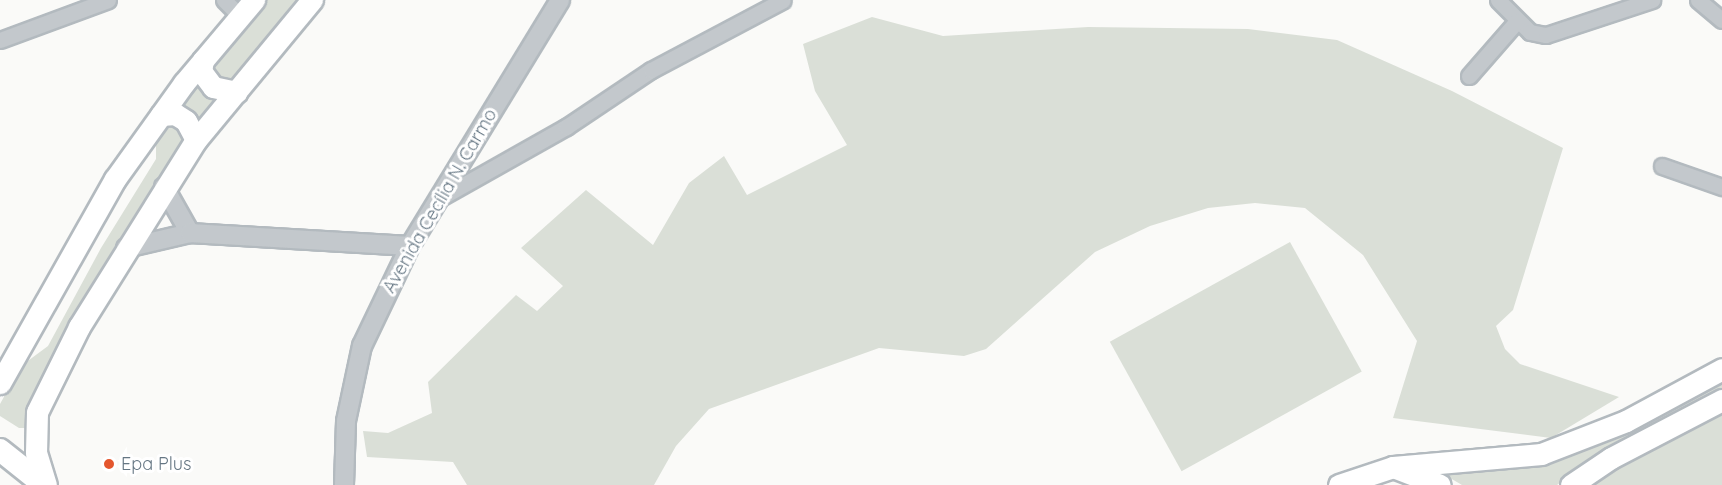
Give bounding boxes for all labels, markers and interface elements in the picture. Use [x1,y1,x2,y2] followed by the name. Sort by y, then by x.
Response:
[378,105,502,297] street label: Avenida Cecília N. Carmo
[121,453,191,475] place label: Epa Plus
[102,457,116,471] marker: Epa Plus

